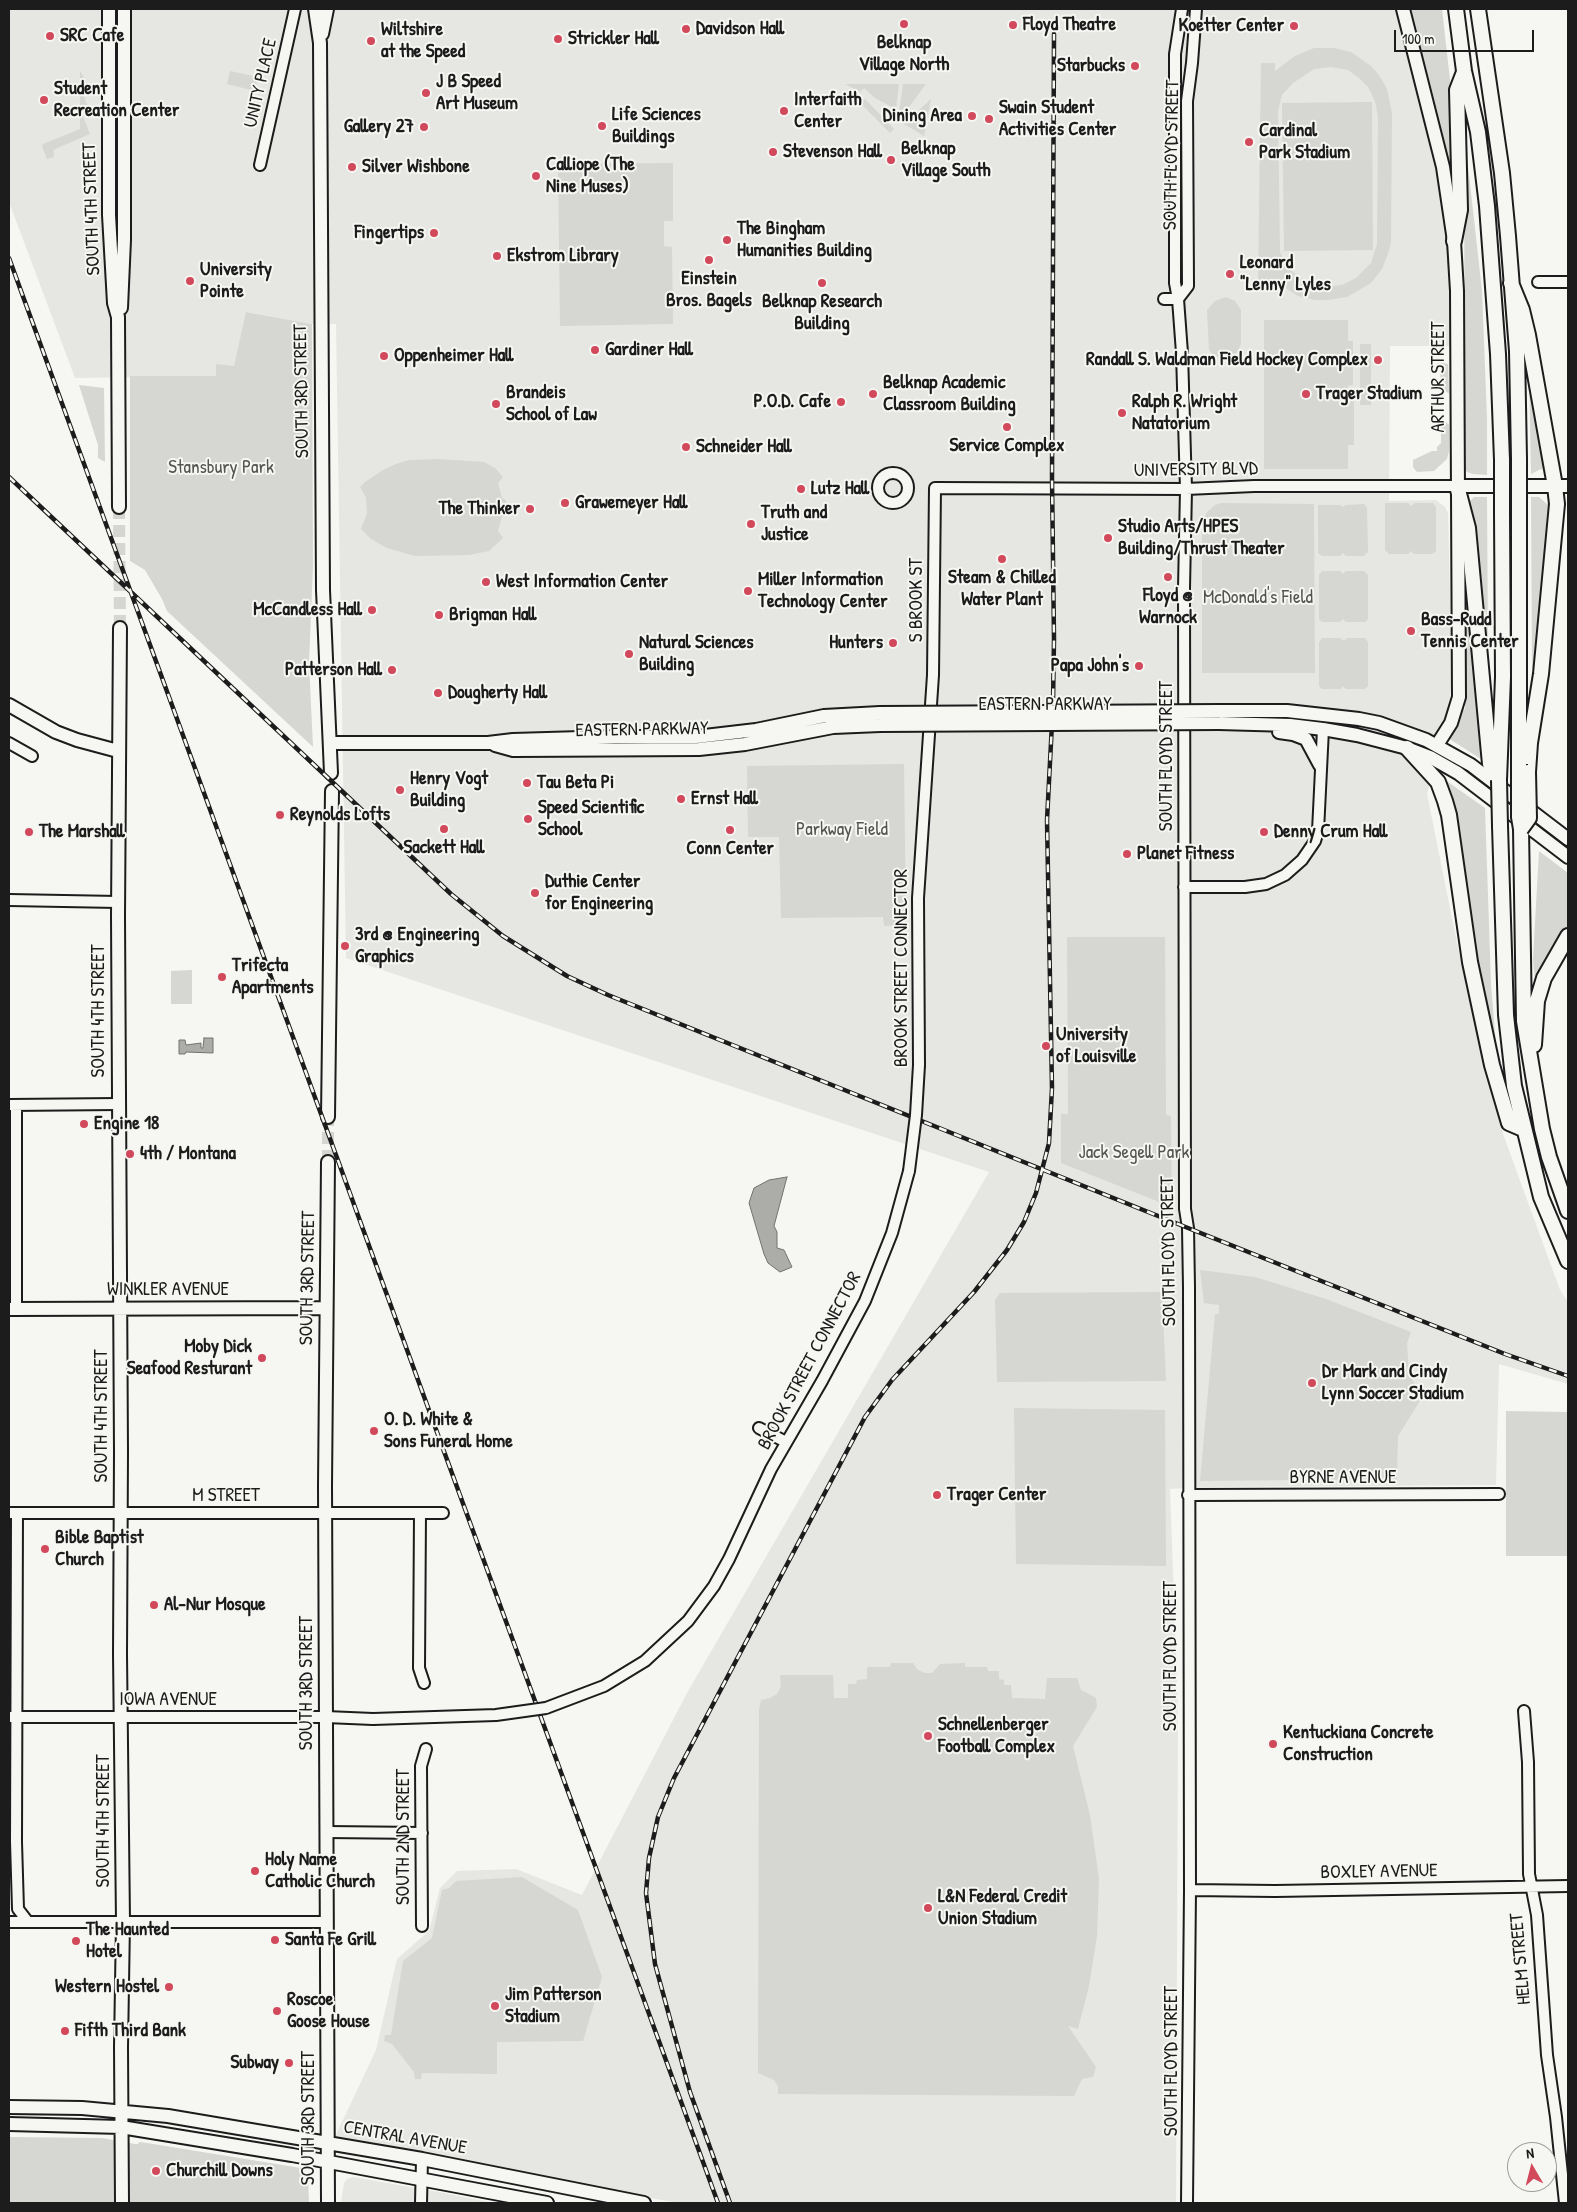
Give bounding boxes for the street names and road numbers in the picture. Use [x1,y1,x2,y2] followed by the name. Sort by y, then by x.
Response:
[240,36,282,130] street label: UNITY PLACE
[1159,80,1185,230] street label: SOUTH FLOYD STREET
[78,142,106,276] street label: SOUTH 4TH STREET
[1428,321,1450,433] street label: ARTHUR STREET
[289,324,315,458] street label: SOUTH 3RD STREET
[1134,458,1258,482] street label: UNIVERSITY BLVD
[906,558,928,642] street label: S BROOK ST
[1156,681,1178,831] street label: SOUTH FLOYD STREET
[978,694,1112,716] street label: EASTERN PARKWAY
[575,717,709,743] street label: EASTERN PARKWAY
[891,869,913,1067] street label: BROOK STREET CONNECTOR
[88,944,110,1078] street label: SOUTH 4TH STREET
[1156,1176,1182,1326] street label: SOUTH FLOYD STREET
[295,1211,321,1345] street label: SOUTH 3RD STREET
[753,1268,867,1454] street label: BROOK STREET CONNECTOR
[107,1279,229,1301] street label: WINKLER AVENUE
[91,1349,113,1483] street label: SOUTH 4TH STREET
[1290,1467,1396,1489] street label: BYRNE AVENUE
[192,1485,260,1507] street label: M STREET
[1160,1581,1182,1731] street label: SOUTH FLOYD STREET
[296,1616,318,1750] street label: SOUTH 3RD STREET
[119,1689,217,1711] street label: IOWA AVENUE
[93,1754,115,1888] street label: SOUTH 4TH STREET
[393,1769,415,1905] street label: SOUTH 2ND STREET
[1320,1860,1438,1884] street label: BOXLEY AVENUE
[1506,1912,1536,2006] street label: HELM STREET
[1161,1986,1183,2136] street label: SOUTH FLOYD STREET
[298,2051,320,2185] street label: SOUTH 3RD STREET
[342,2116,468,2160] street label: CENTRAL AVENUE

